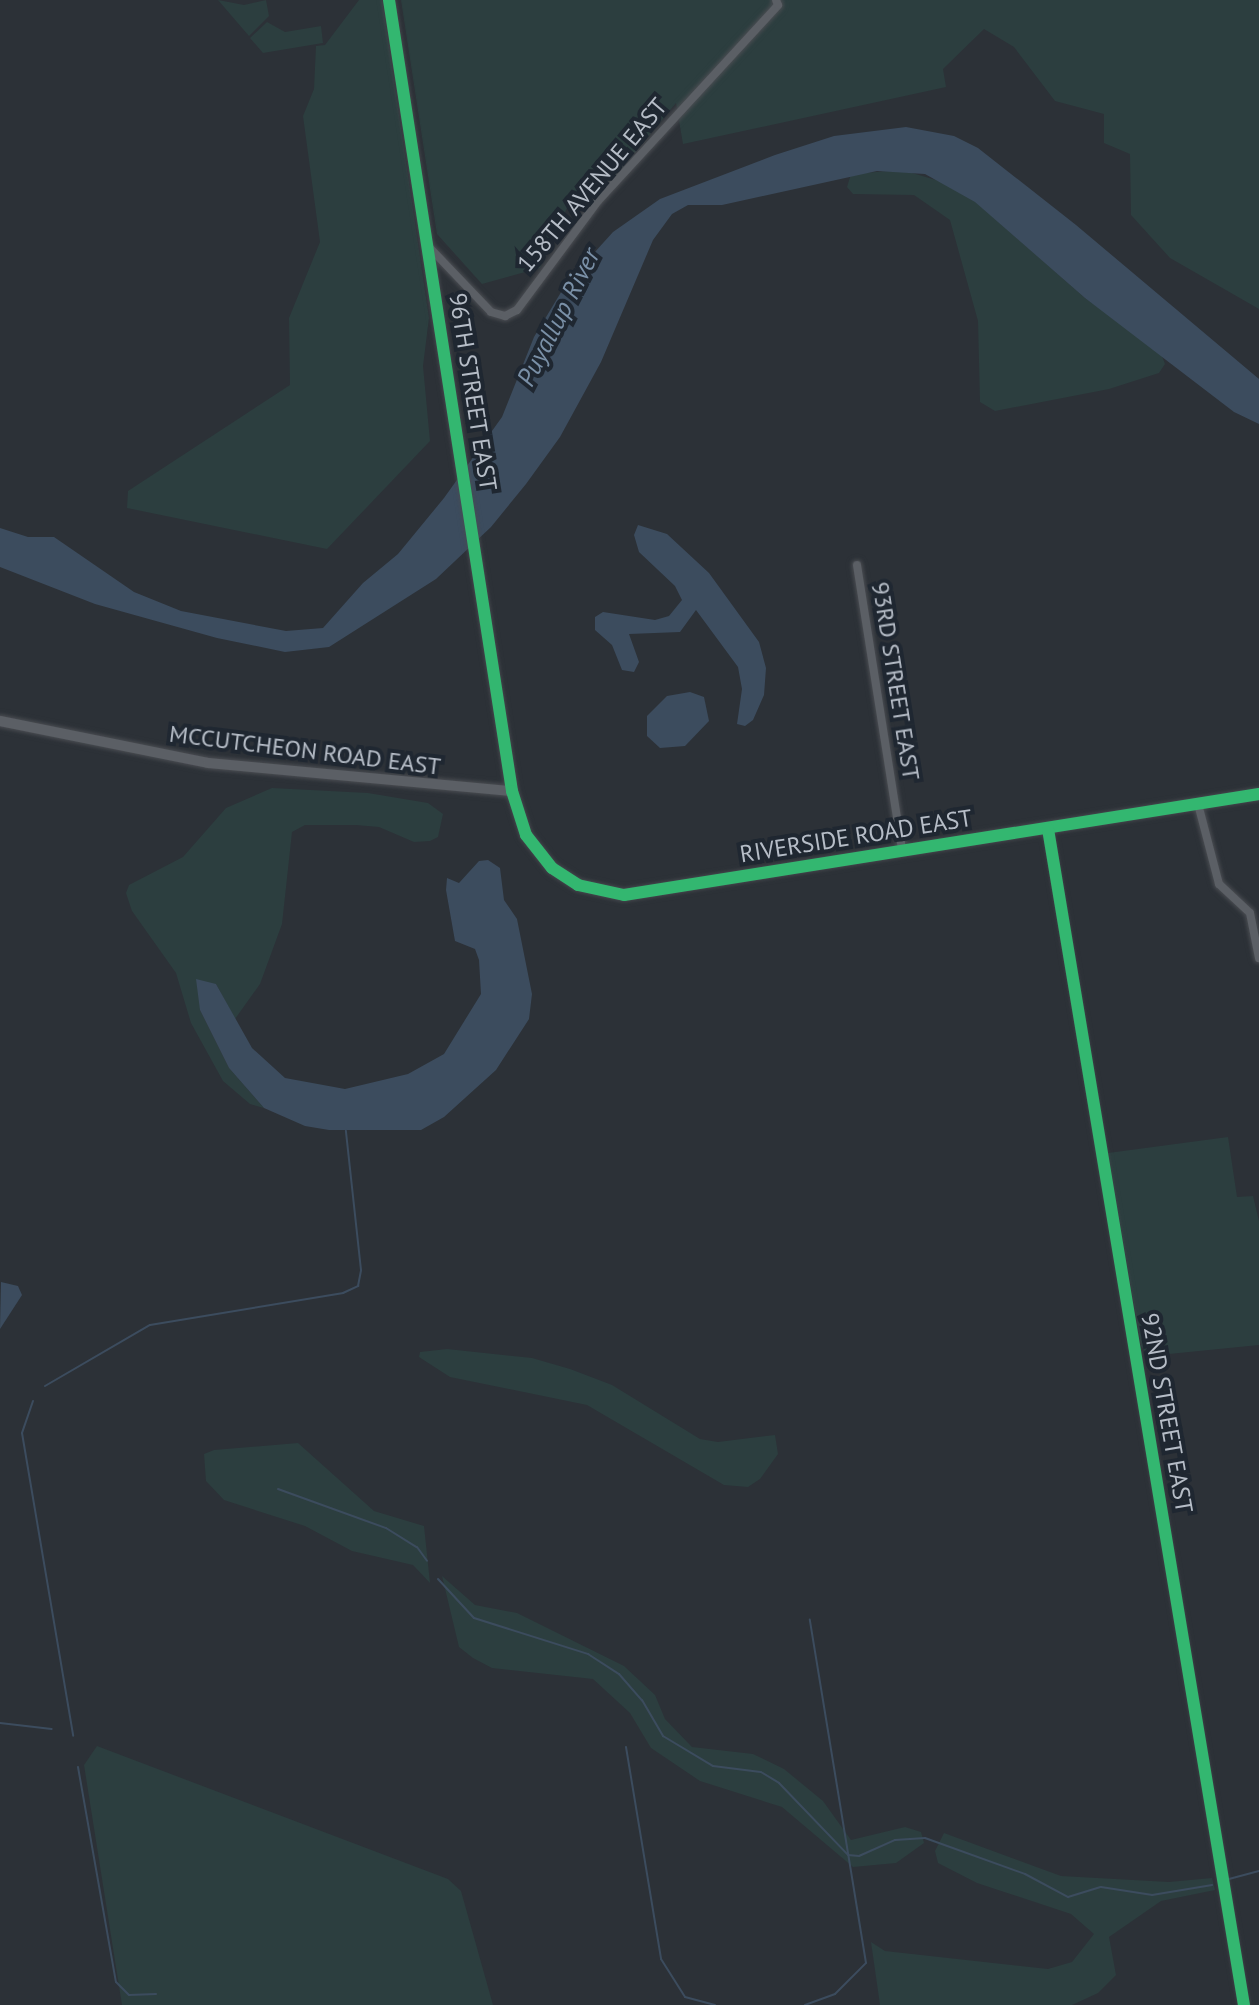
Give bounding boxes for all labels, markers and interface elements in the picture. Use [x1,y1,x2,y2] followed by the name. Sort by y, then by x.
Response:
[511,92,673,278] street label: 158TH AVENUE EAST
[510,243,606,391] water label: Puyallup River
[443,291,503,493] street label: 96TH STREET EAST
[866,579,926,783] street label: 93RD STREET EAST
[168,719,442,781] street label: MCCUTCHEON ROAD EAST
[738,803,974,869] street label: RIVERSIDE ROAD EAST
[1135,1310,1199,1516] street label: 92ND STREET EAST

